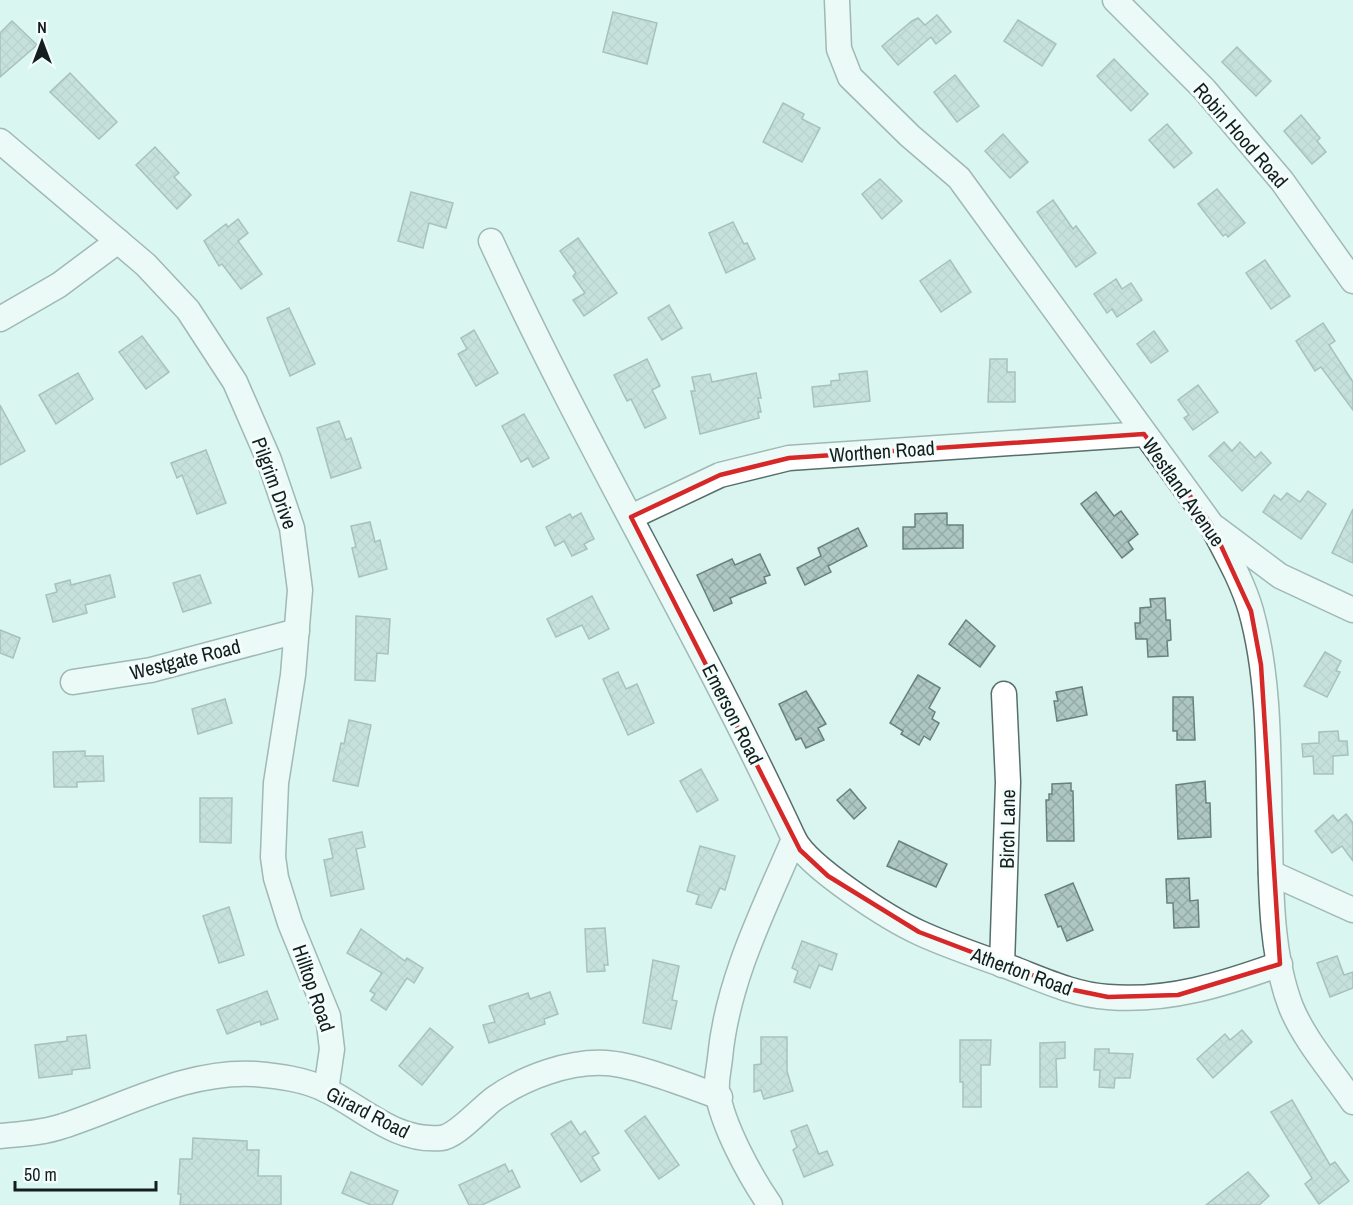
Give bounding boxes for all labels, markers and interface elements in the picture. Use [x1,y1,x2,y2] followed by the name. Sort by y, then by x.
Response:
[12,12,72,72] north arrow
[37,16,47,38] text: N
[1188,77,1294,193] street label: Robin Hood Road
[1136,432,1232,552] street label: Westland Avenue
[246,433,304,533] street label: Pilgrim Drive
[828,434,936,468] street label: Worthen Road
[127,632,243,686] street label: Westgate Road
[696,659,770,769] street label: Emerson Road
[993,789,1021,869] street label: Birch Lane
[967,940,1076,1002] street label: Atherton Road
[287,941,341,1035] street label: Hilltop Road
[322,1079,414,1145] street label: Girard Road
[15,1154,156,1192] scale bar
[24,1162,57,1187] text: 50 m

